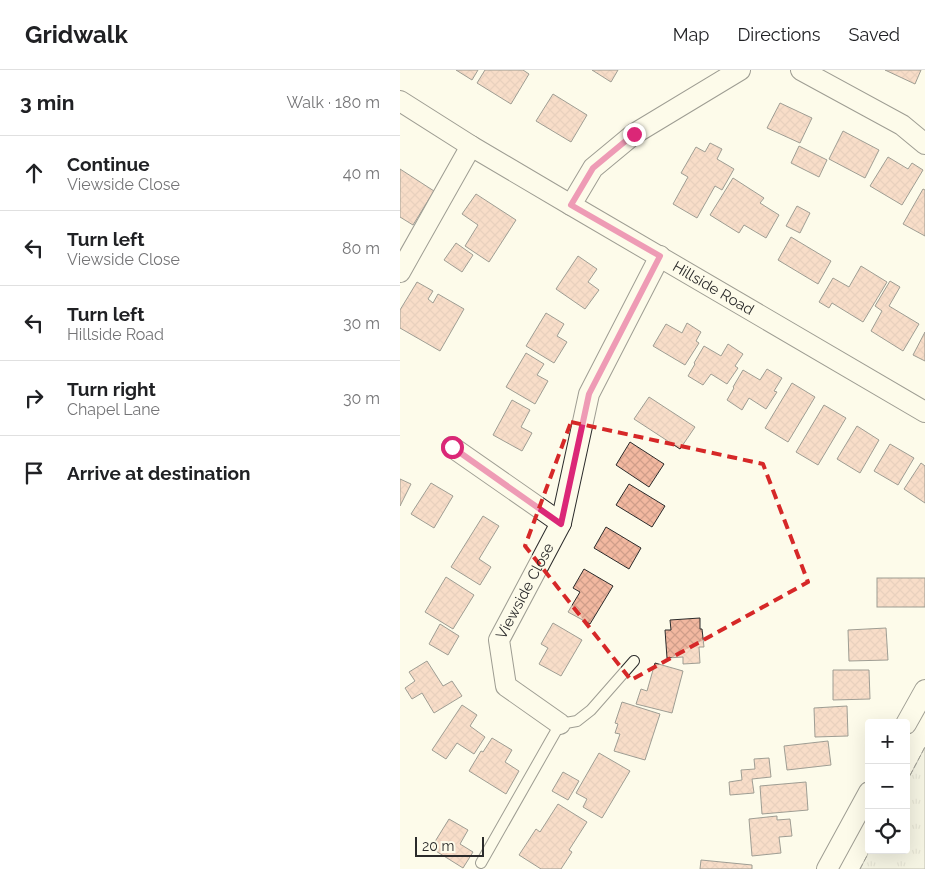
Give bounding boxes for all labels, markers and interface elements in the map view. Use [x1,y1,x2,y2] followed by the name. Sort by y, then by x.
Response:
[25,20,128,49] text: Gridwalk
[673,24,709,45] text: Map
[737,24,821,45] text: Directions
[849,24,900,45] text: Saved
[20,90,74,115] text: 3 min
[286,93,380,112] text: Walk · 180 m
[623,123,646,146] route end
[67,153,150,175] text: Continue
[20,159,48,187] icon: ahead
[343,164,380,183] text: 40 m
[67,175,180,194] text: Viewside Close
[67,228,144,250] text: Turn left
[20,234,48,262] icon: left
[342,239,380,258] text: 80 m
[67,250,180,269] text: Viewside Close
[669,257,757,319] street label: Hillside Road
[67,303,144,325] text: Turn left
[20,309,48,337] icon: left
[343,314,380,333] text: 30 m
[67,325,164,344] text: Hillside Road
[67,378,156,400] text: Turn right
[20,384,48,412] icon: right
[343,389,380,408] text: 30 m
[67,400,160,419] text: Chapel Lane
[441,436,464,459] route start
[20,459,48,487] icon: arrive
[67,462,251,484] text: Arrive at destination
[492,540,558,642] street label: Viewside Close
[865,719,910,854] map controls
[865,719,910,764] button: +
[865,764,910,809] button: −
[865,809,910,854] button: locate
[415,834,484,857] scale bar
[422,838,454,854] text: 20 m

